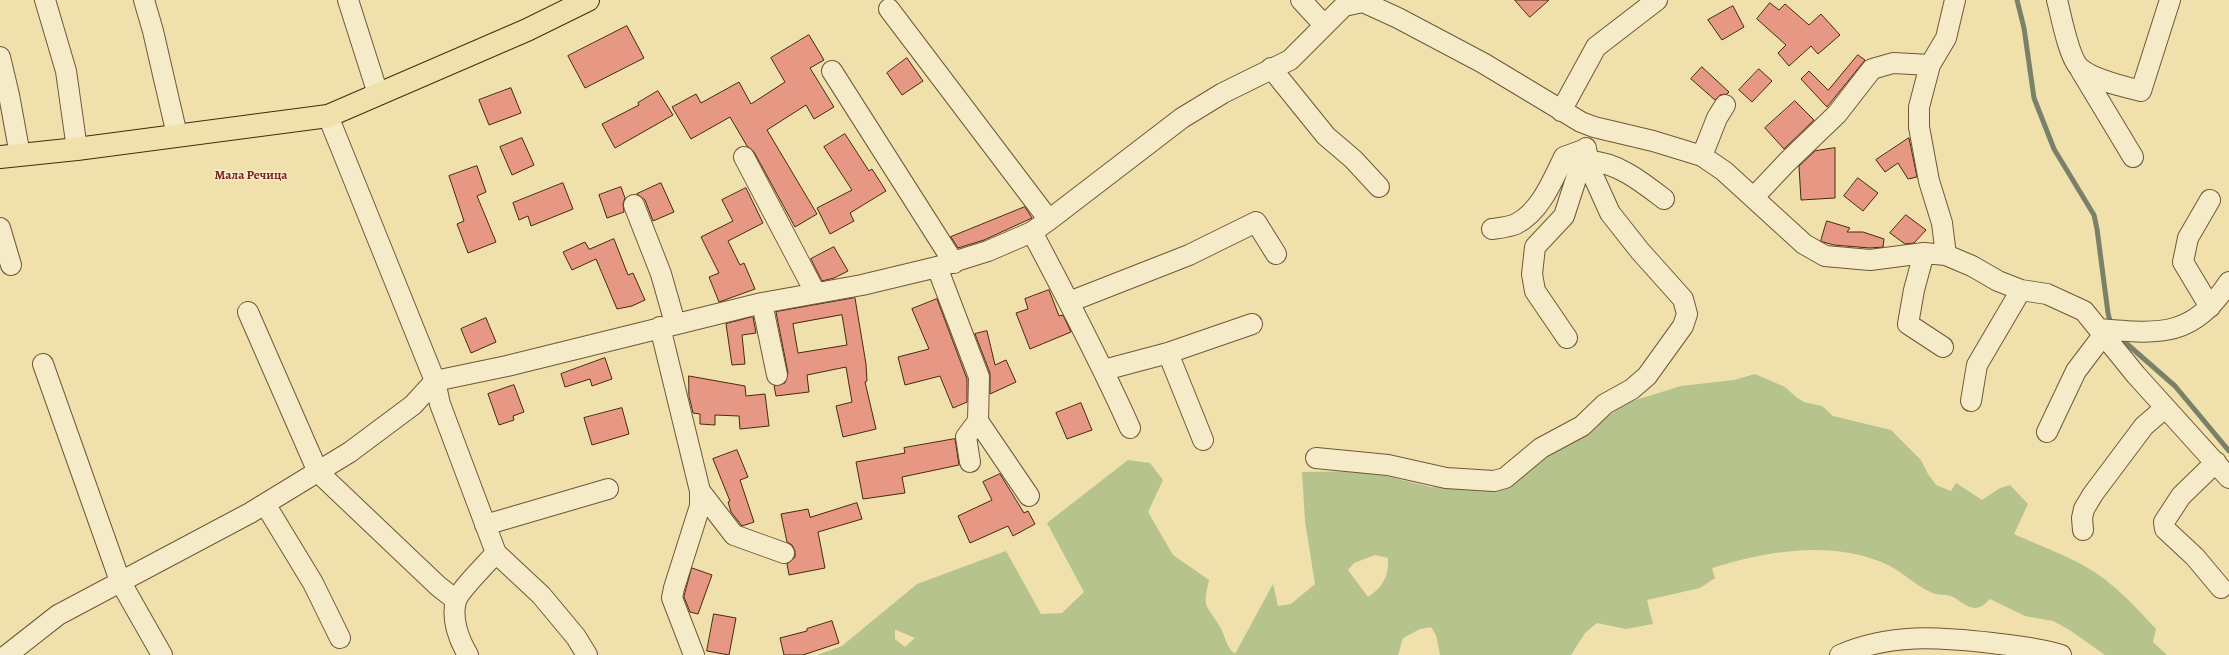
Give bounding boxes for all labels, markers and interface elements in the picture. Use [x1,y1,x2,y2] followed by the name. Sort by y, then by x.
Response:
[215,168,287,184] district label: Мала Речица

